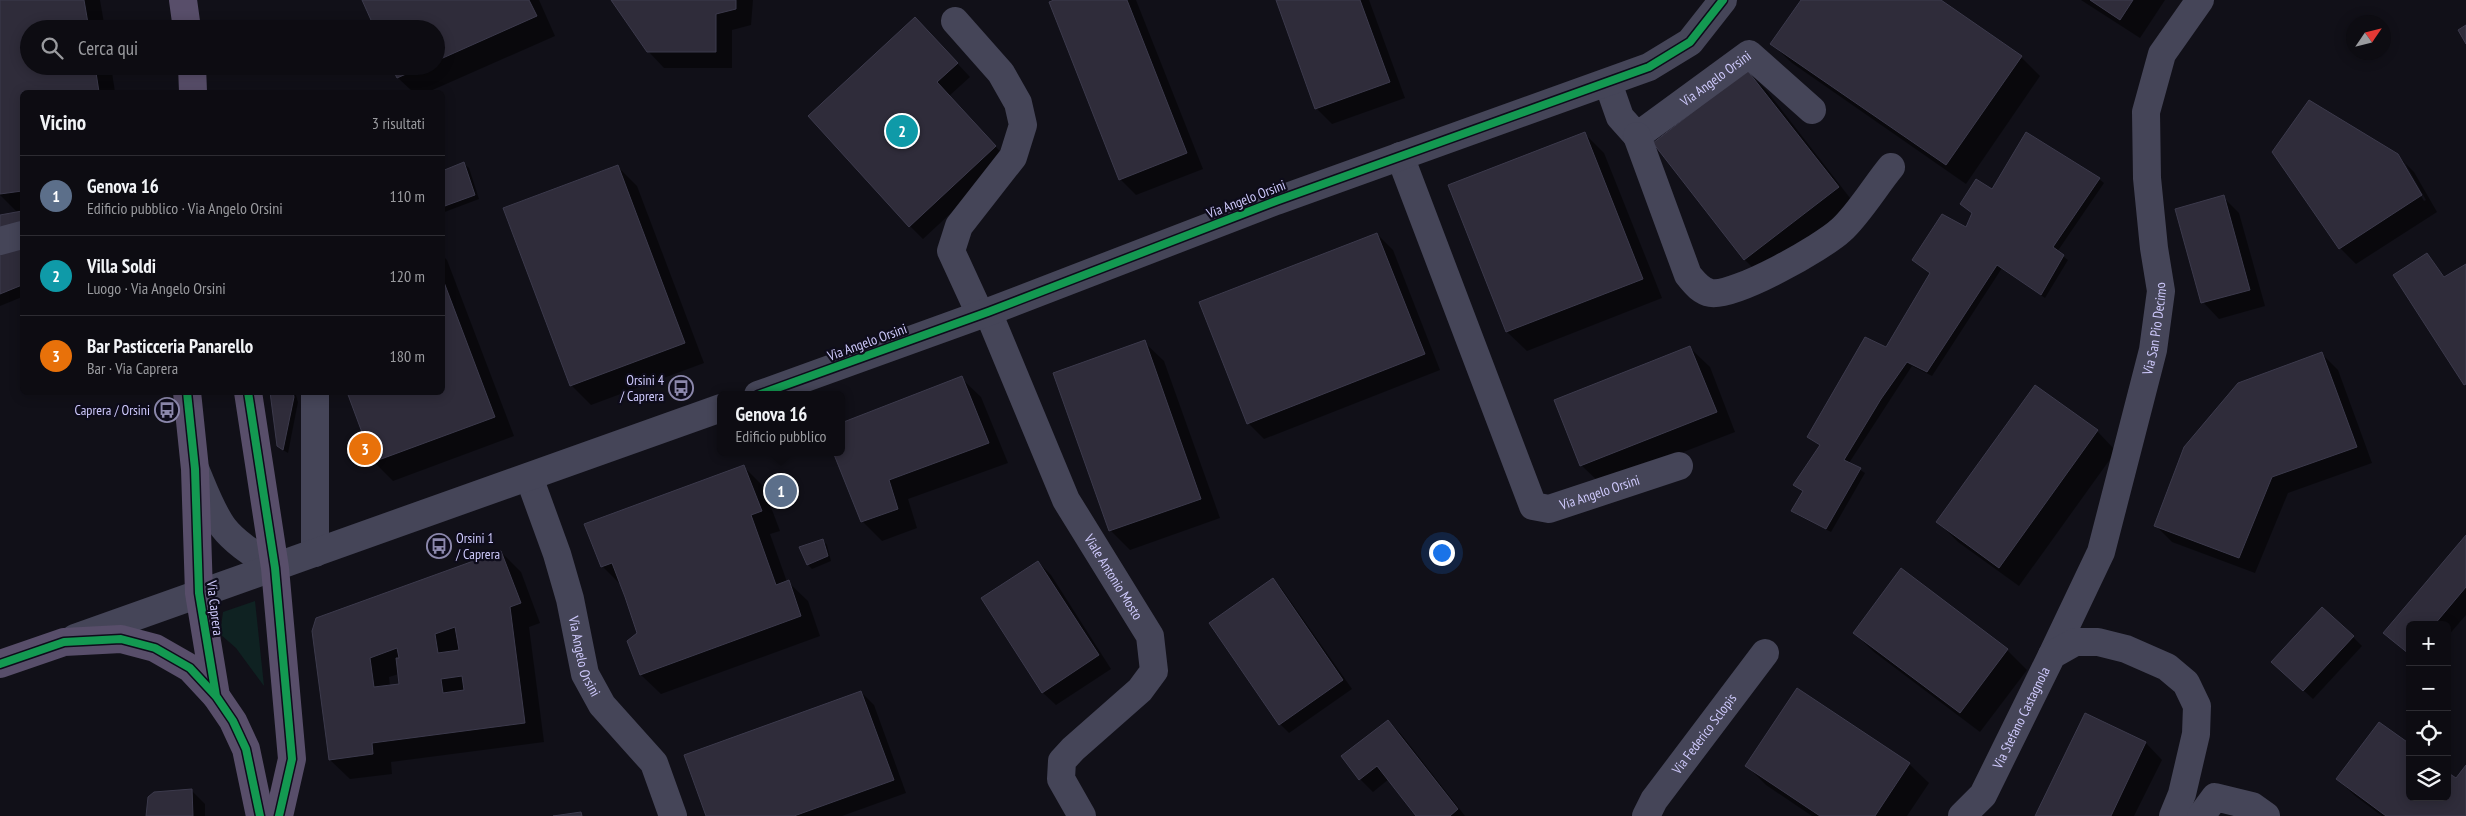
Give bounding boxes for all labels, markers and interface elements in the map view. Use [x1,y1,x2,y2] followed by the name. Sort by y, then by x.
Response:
[2346,15,2391,60] north arrow
[20,20,445,75] search box
[38,34,66,62] icon: search
[78,36,138,60] text: Cerca qui
[1676,47,1755,111] street label: Via Angelo Orsini
[40,109,86,136] text: Vicino
[886,112,918,150] pin: 2
[372,113,425,133] text: 3 risultati
[87,174,159,198] text: Genova 16
[1203,176,1288,223] street label: Via Angelo Orsini
[52,186,60,206] text: 1
[390,186,425,206] text: 110 m
[87,198,283,218] text: Edificio pubblico · Via Angelo Orsini
[87,254,156,278] text: Villa Soldi
[52,266,60,286] text: 2
[390,266,425,286] text: 120 m
[87,278,226,298] text: Luogo · Via Angelo Orsini
[2138,281,2170,378] street label: Via San Pio Decimo
[824,319,909,365] street label: Via Angelo Orsini
[87,334,253,358] text: Bar Pasticceria Panarello
[52,346,60,366] text: 3
[390,346,425,366] text: 180 m
[87,358,178,378] text: Bar · Via Caprera
[619,371,665,405] place label: Orsini 4 / Caprera
[668,375,694,401] bus stop icon: Orsini 4 / Caprera
[717,391,845,456] popup
[154,397,180,423] bus stop icon: Caprera / Orsini
[74,401,150,419] place label: Caprera / Orsini
[735,402,807,426] text: Genova 16
[735,426,827,446] text: Edificio pubblico
[349,430,381,468] pin: 3
[1556,471,1642,514] street label: Via Angelo Orsini
[765,472,797,510] pin: 1
[455,529,500,563] place label: Orsini 1 / Caprera
[1080,530,1147,623] street label: Viale Antonio Mosto
[426,533,452,559] bus stop icon: Orsini 1 / Caprera
[1429,540,1455,566] your location
[203,579,227,636] street label: Via Caprera
[564,614,605,700] street label: Via Angelo Orsini
[2406,621,2451,801] map controls
[2406,621,2451,666] button: +
[1988,664,2054,772] street label: Via Stefano Castagnola
[2406,666,2451,711] button: −
[1667,690,1740,778] street label: Via Federico Sclopis
[2406,711,2451,756] button: locate
[2406,756,2451,801] button: layers

